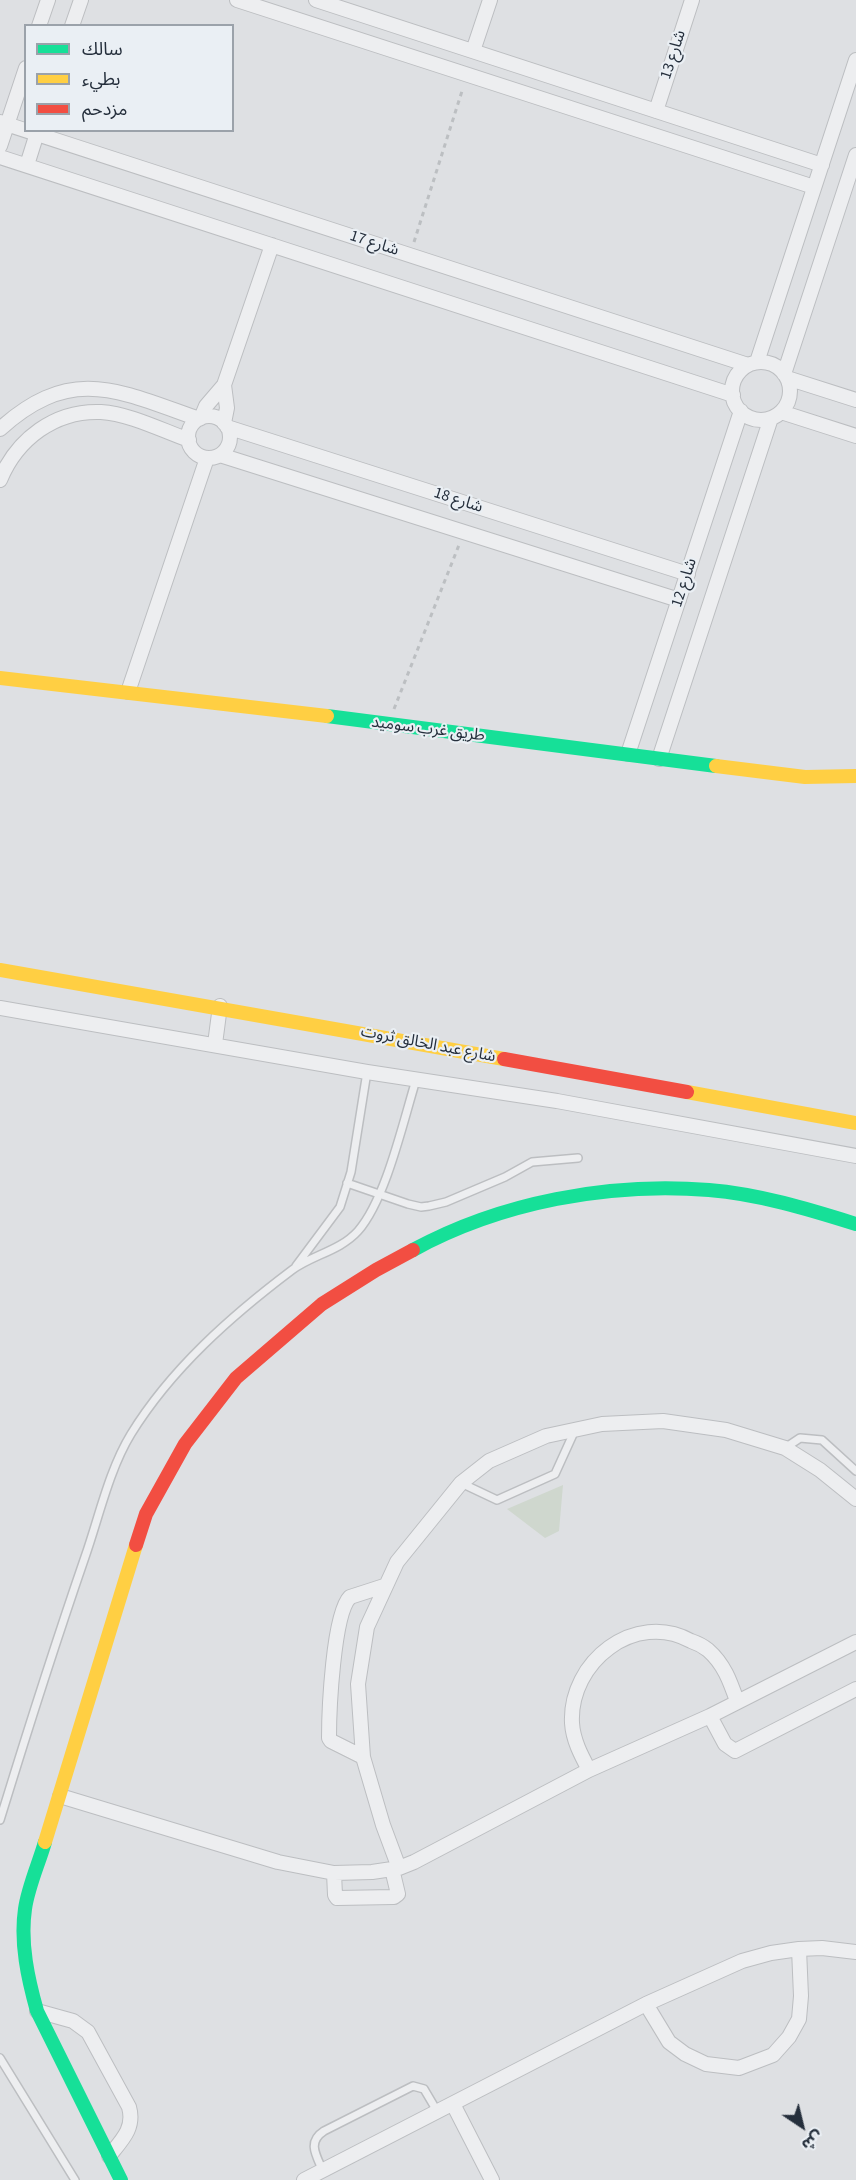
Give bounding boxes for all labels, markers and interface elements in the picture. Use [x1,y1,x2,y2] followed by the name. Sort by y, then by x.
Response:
[24,24,234,132] legend
[657,28,691,82] street label: شارع 13
[82,37,123,62] text: سالك
[82,67,120,92] text: بطيء
[82,97,127,122] text: مزدحم
[347,227,401,261] street label: شارع 17
[431,484,485,518] street label: شارع 18
[668,556,702,610] street label: شارع 12
[370,714,486,746] street label: طريق غرب سوميد
[359,1023,497,1067] street label: شارع عبد الخالق ثروت
[772,2096,832,2156] north arrow
[797,2125,828,2156] text: ش

